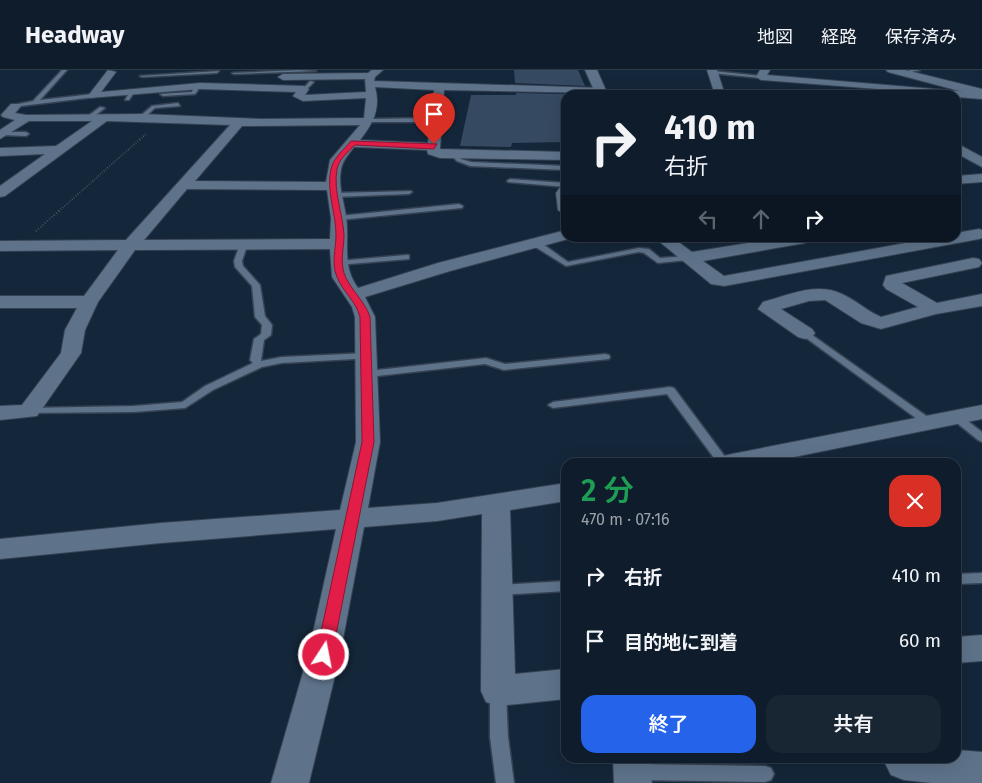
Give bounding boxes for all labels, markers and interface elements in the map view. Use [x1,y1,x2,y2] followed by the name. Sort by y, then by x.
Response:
[25,21,124,49] text: Headway
[757,26,793,48] text: 地図
[821,26,857,48] text: 経路
[885,26,957,48] text: 保存済み
[413,93,455,144] pin
[420,100,448,128] icon: arrive
[664,106,756,148] text: 410 m
[581,110,646,175] icon: right
[664,153,708,180] text: 右折
[694,205,722,233] icon: left
[747,205,775,233] icon: ahead
[800,205,828,233] icon: right
[581,473,634,509] text: 2 分
[889,475,941,527] button: close
[581,510,670,529] text: 470 m · 07:16
[581,562,609,590] icon: right
[892,564,941,587] text: 410 m
[624,566,662,589] text: 右折
[581,627,609,655] icon: arrive
[297,628,349,680] position arrow
[899,629,941,652] text: 60 m
[624,631,738,654] text: 目的地に到着
[581,695,756,753] button: 終了
[766,695,941,753] button: 共有

